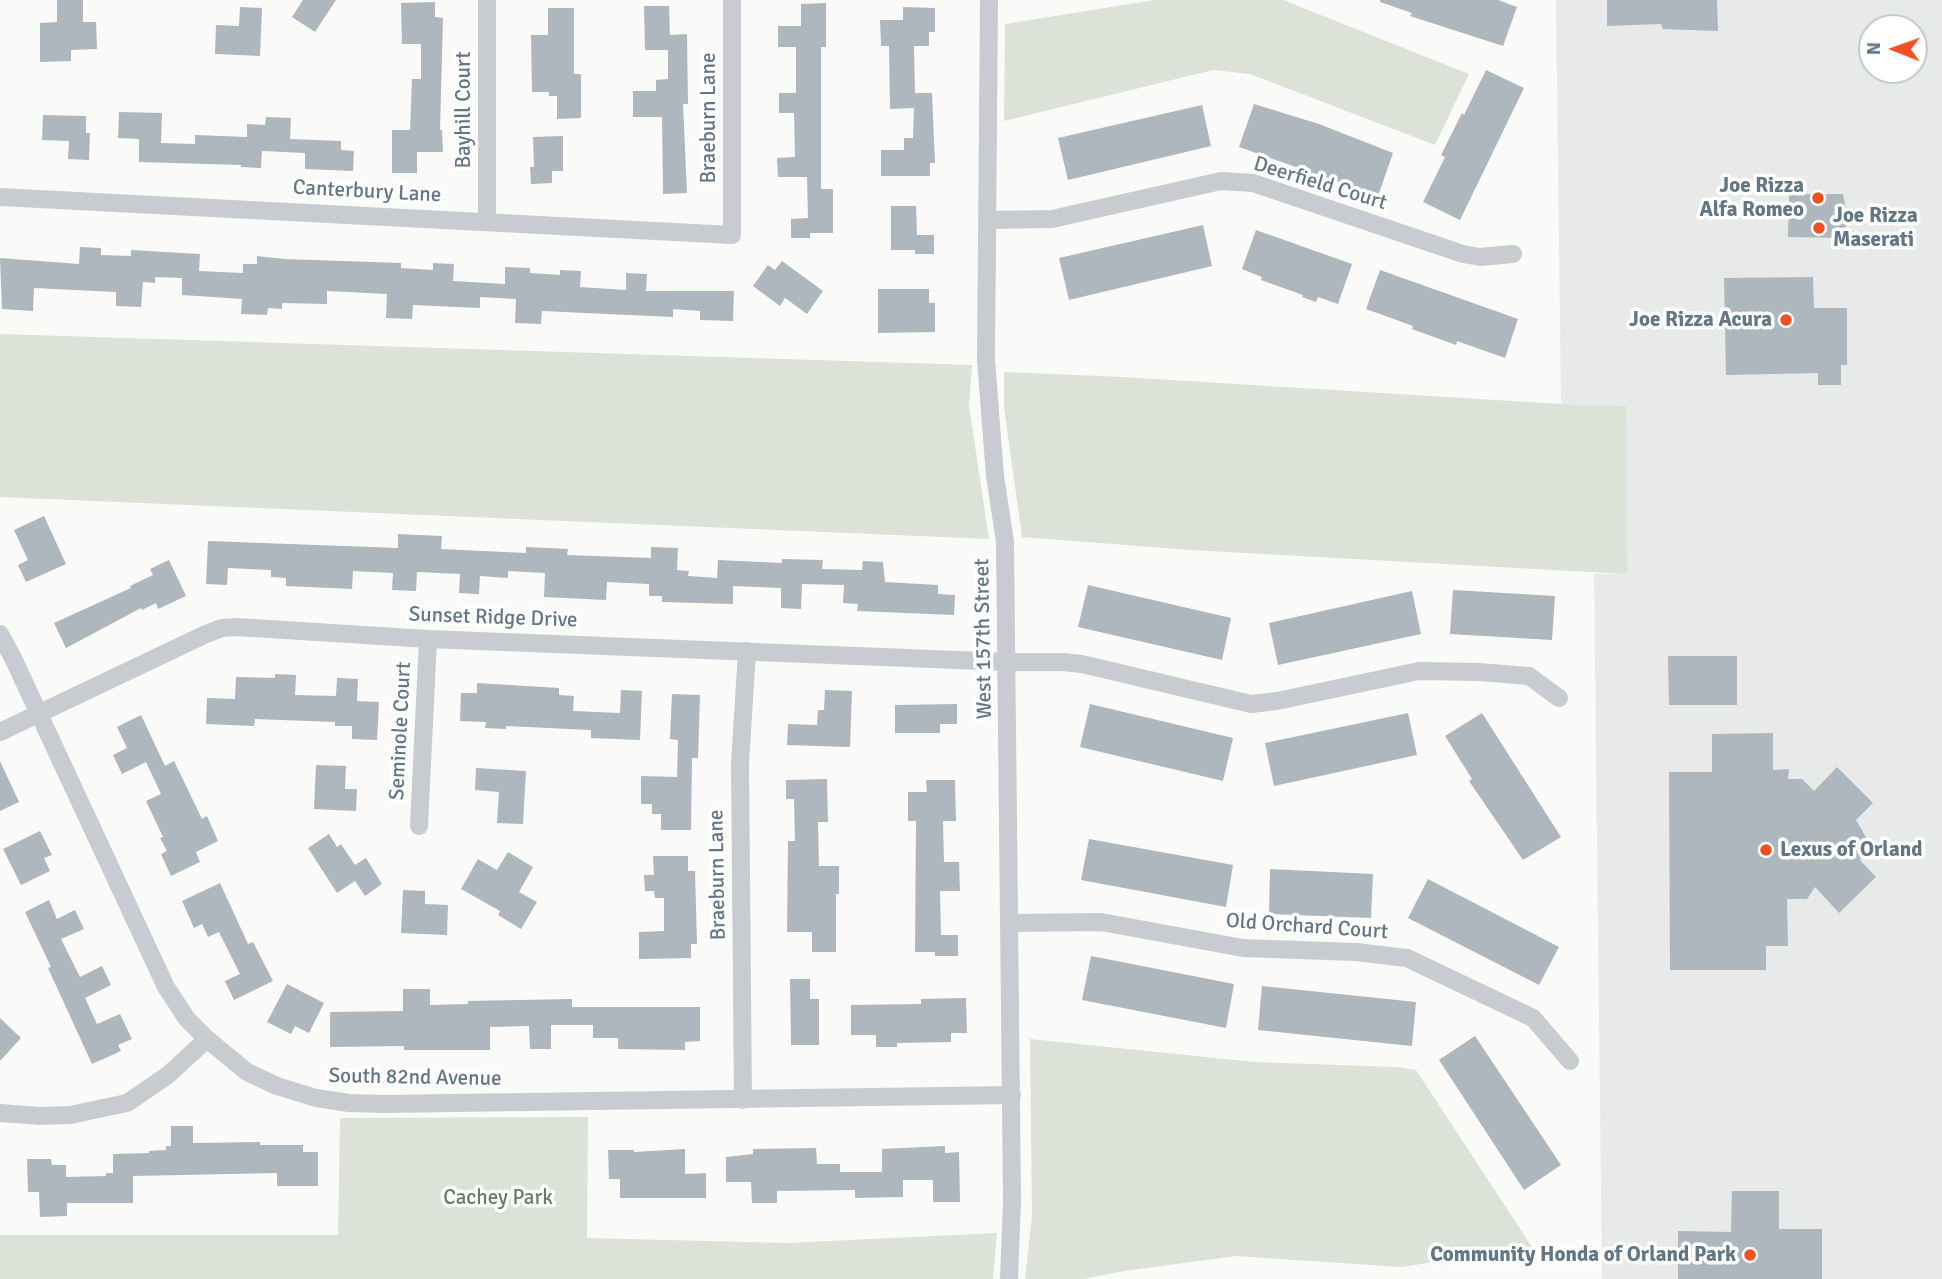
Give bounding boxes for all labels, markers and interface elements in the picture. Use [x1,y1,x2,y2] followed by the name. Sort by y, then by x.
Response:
[1858,14,1928,84] north arrow
[1862,42,1886,55] text: N
[451,51,477,169] street label: Bayhill Court
[696,53,722,183] street label: Braeburn Lane
[1250,152,1390,216] street label: Deerfield Court
[1700,173,1804,223] place label: Joe Rizza Alfa Romeo
[292,176,442,208] street label: Canterbury Lane
[1810,190,1826,206] marker: Joe Rizza Alfa Romeo
[1833,203,1918,253] place label: Joe Rizza Maserati
[1811,220,1827,236] marker: Joe Rizza Maserati
[1629,307,1772,333] place label: Joe Rizza Acura
[1778,312,1794,328] marker: Joe Rizza Acura
[970,558,998,720] street label: West 157th Street
[408,602,578,634] street label: Sunset Ridge Drive
[385,661,417,801] street label: Seminole Court
[704,809,732,941] street label: Braeburn Lane
[1780,837,1922,863] place label: Lexus of Orland
[1758,842,1774,858] marker: Lexus of Orland
[1225,909,1389,945] street label: Old Orchard Court
[328,1064,502,1092] street label: South 82nd Avenue
[443,1185,553,1211] park label: Cachey Park
[1430,1242,1736,1268] place label: Community Honda of Orland Park
[1742,1247,1758,1263] marker: Community Honda of Orland Park

